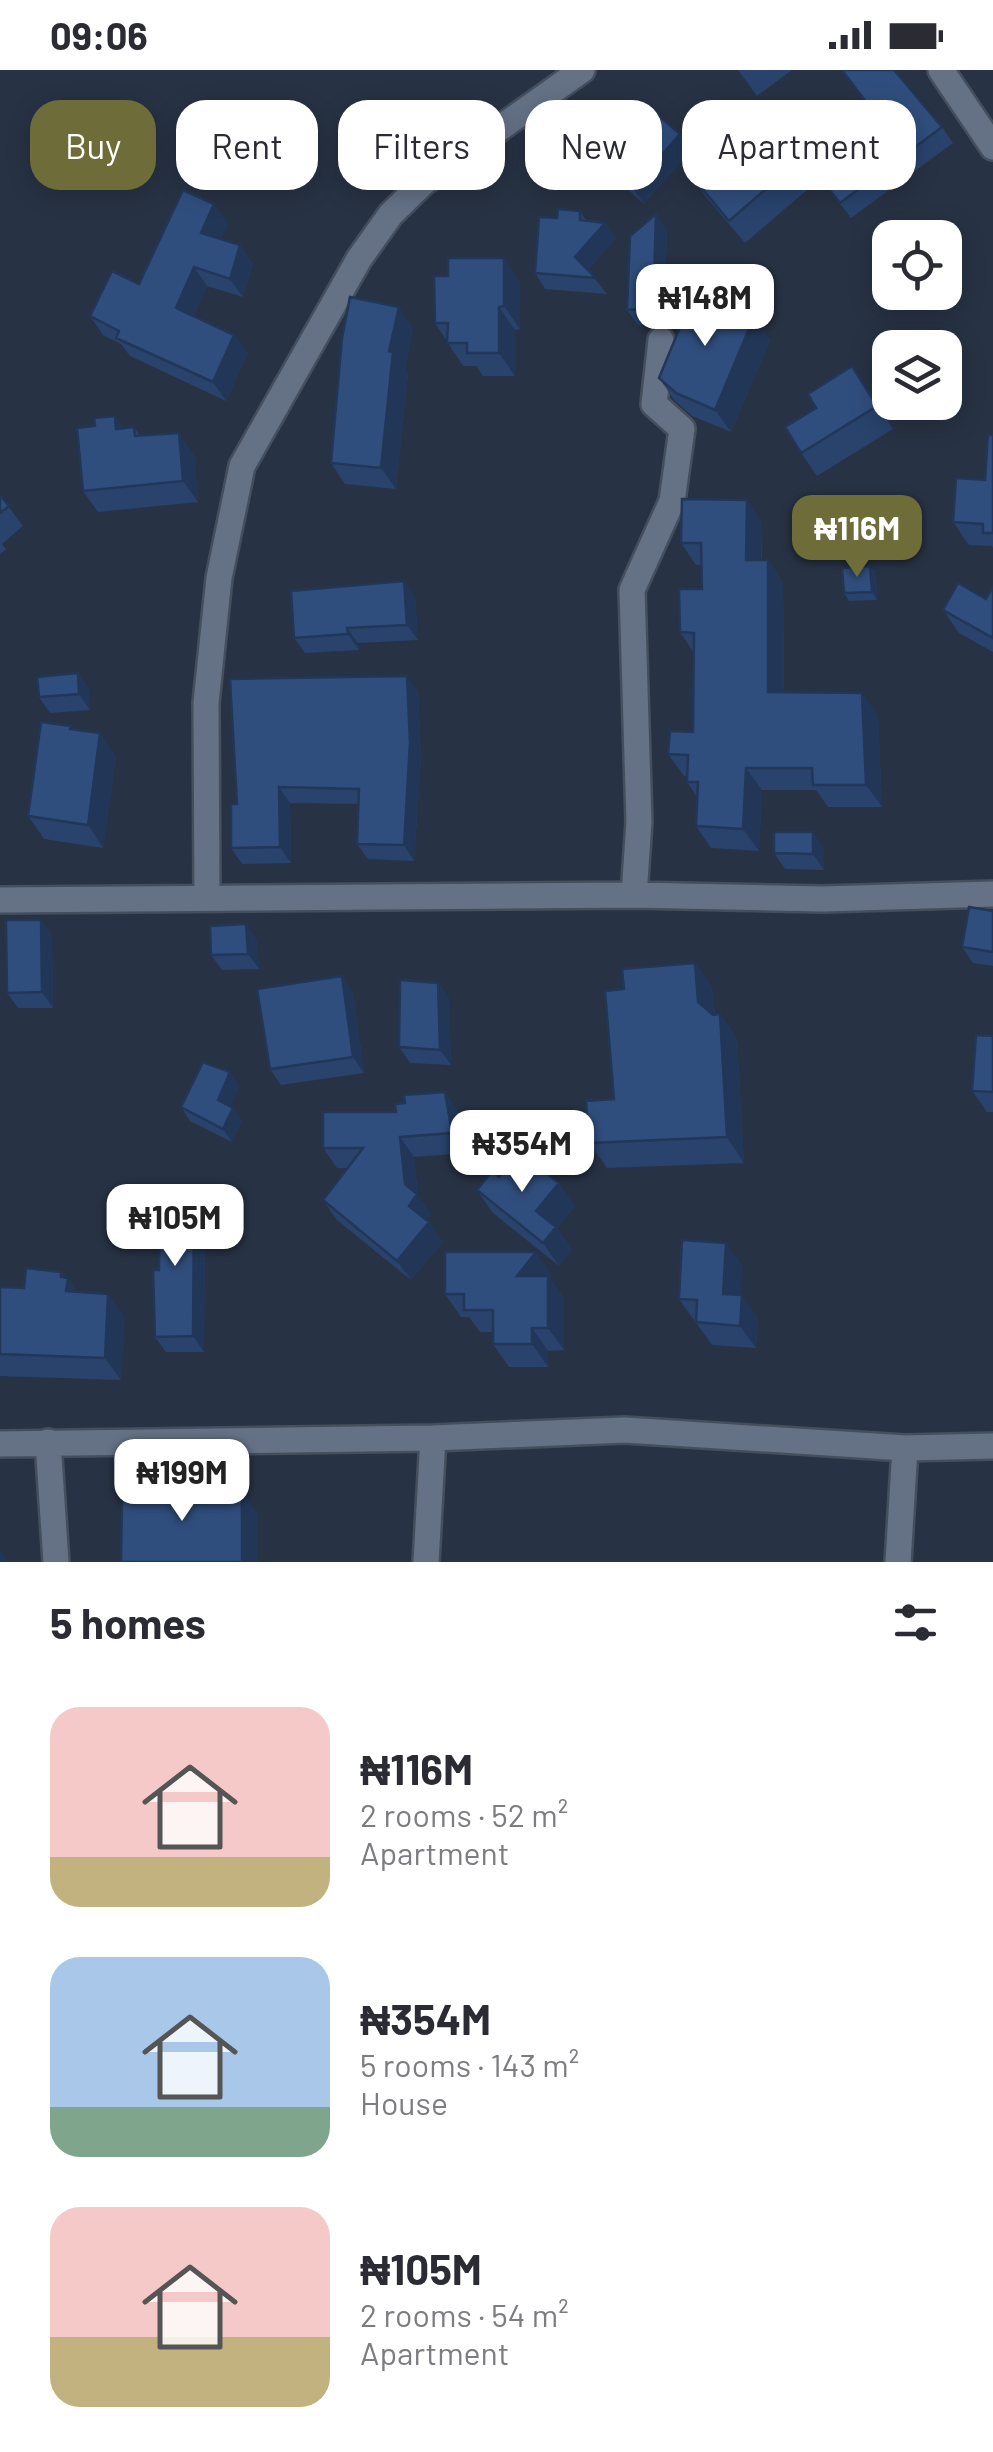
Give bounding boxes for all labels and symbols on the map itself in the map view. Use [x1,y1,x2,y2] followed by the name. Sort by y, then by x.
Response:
[635,264,775,349] pin: ₦148M
[787,495,927,580] pin: ₦116M
[452,1110,592,1195] pin: ₦354M
[105,1184,245,1269] pin: ₦105M
[112,1439,252,1524] pin: ₦199M

